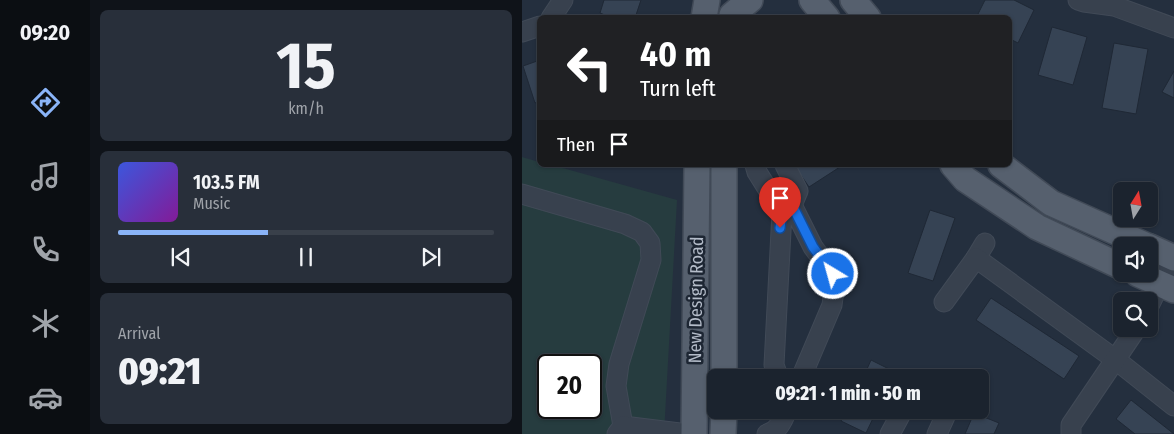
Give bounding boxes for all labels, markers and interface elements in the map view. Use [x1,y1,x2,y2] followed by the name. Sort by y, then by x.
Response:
[20,19,70,46] text: 09:20
[276,27,336,105] text: 15
[640,33,711,75] text: 40 m
[557,35,622,100] icon: left
[640,75,716,102] text: Turn left
[28,85,63,120] icon: directions
[288,99,324,118] text: km/h
[605,130,633,158] icon: arrive
[557,133,595,156] text: Then
[28,159,63,194] icon: music
[193,171,260,194] text: 103.5 FM
[759,177,801,228] pin
[1113,182,1158,228] north arrow
[1113,182,1158,337] map controls
[766,184,794,212] icon: arrive
[193,194,230,213] text: Music
[28,232,63,267] icon: phone
[684,236,708,364] street label: New Design Road
[1113,237,1158,282] button: sound
[167,243,195,271] icon: previous
[292,243,320,271] icon: pause
[417,243,445,271] icon: next
[806,247,858,299] position arrow
[1113,292,1158,337] button: search
[28,306,63,341] icon: climate
[118,324,160,343] text: Arrival
[118,348,201,394] text: 09:21
[537,354,602,419] speed limit sign: 20
[28,380,63,415] icon: car
[775,382,921,405] text: 09:21 · 1 min · 50 m

